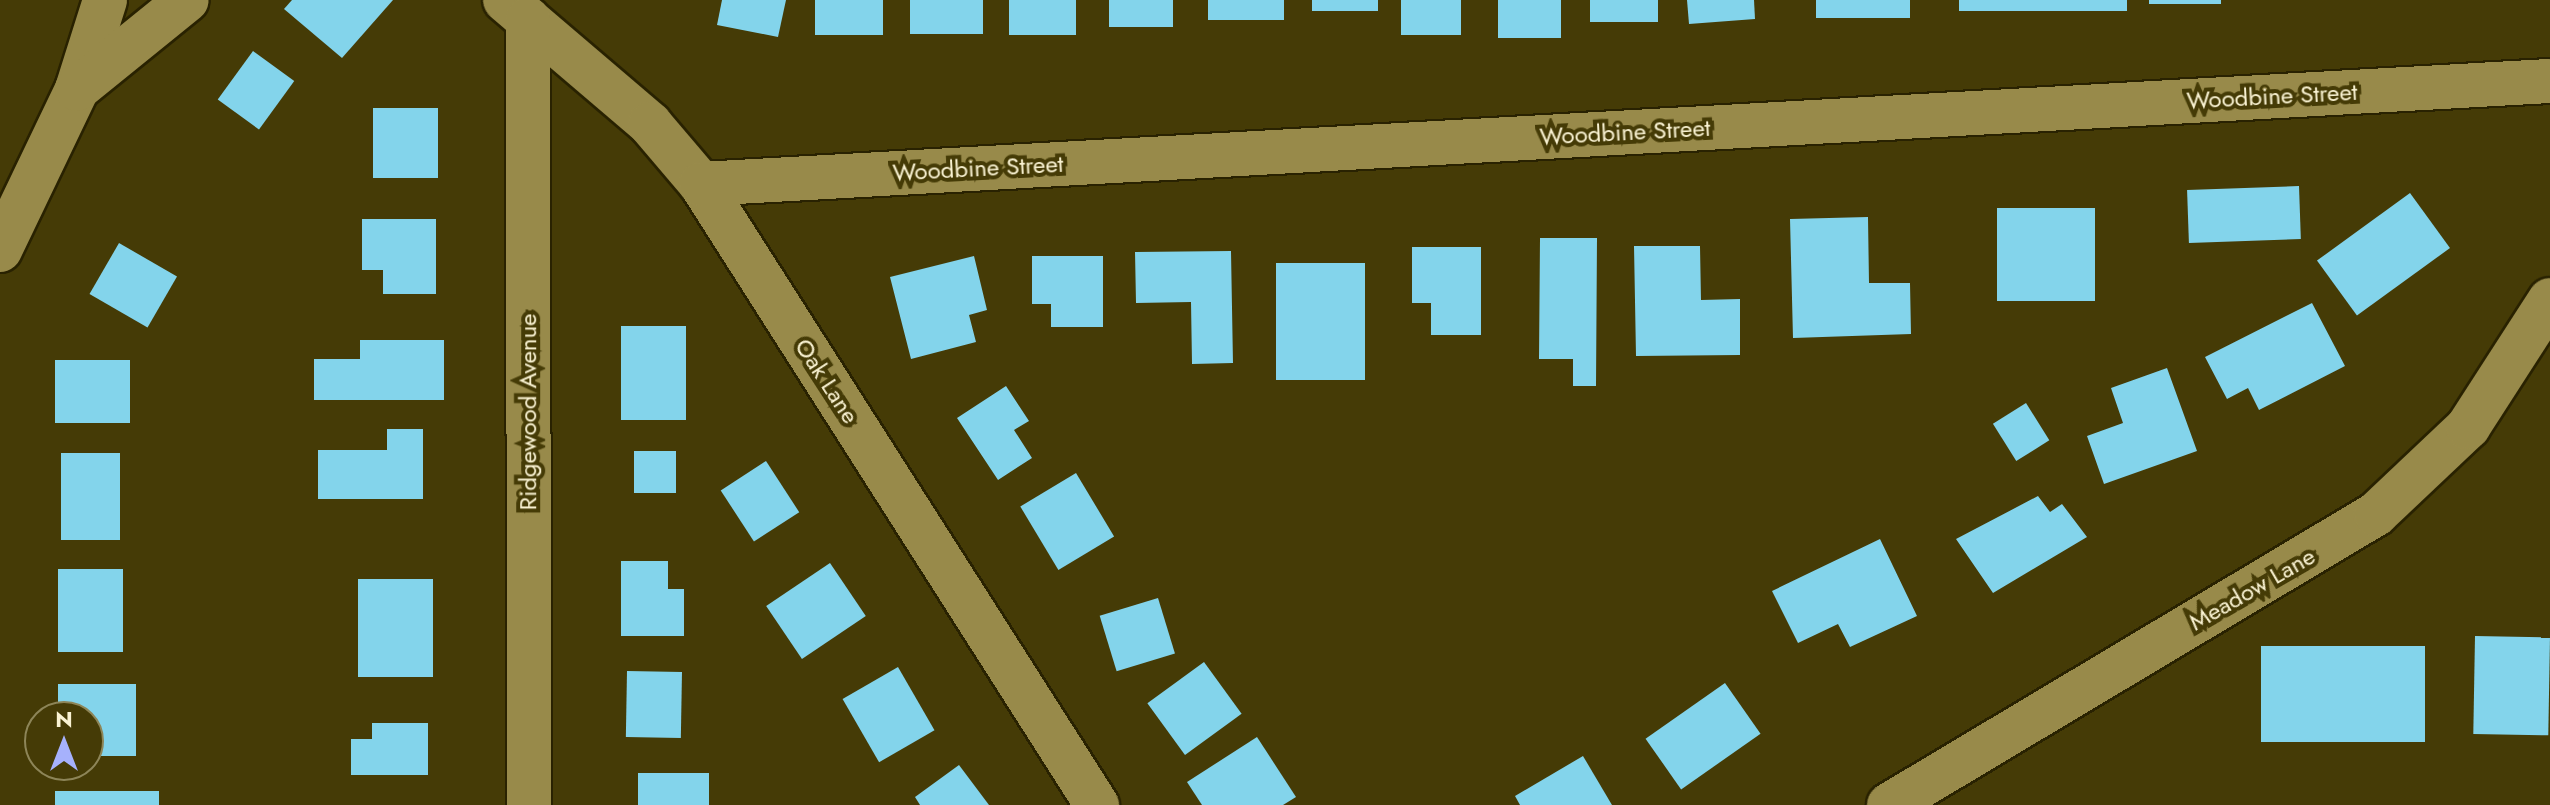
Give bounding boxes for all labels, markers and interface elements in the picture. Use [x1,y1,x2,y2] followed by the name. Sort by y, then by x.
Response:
[2186,77,2358,115] street label: Woodbine Street
[1539,113,1711,151] street label: Woodbine Street
[892,149,1064,187] street label: Woodbine Street
[514,314,542,510] street label: Ridgewood Avenue
[789,333,865,429] street label: Oak Lane
[2184,541,2320,637] street label: Meadow Lane
[24,701,104,781] north arrow
[55,703,73,735] text: N

